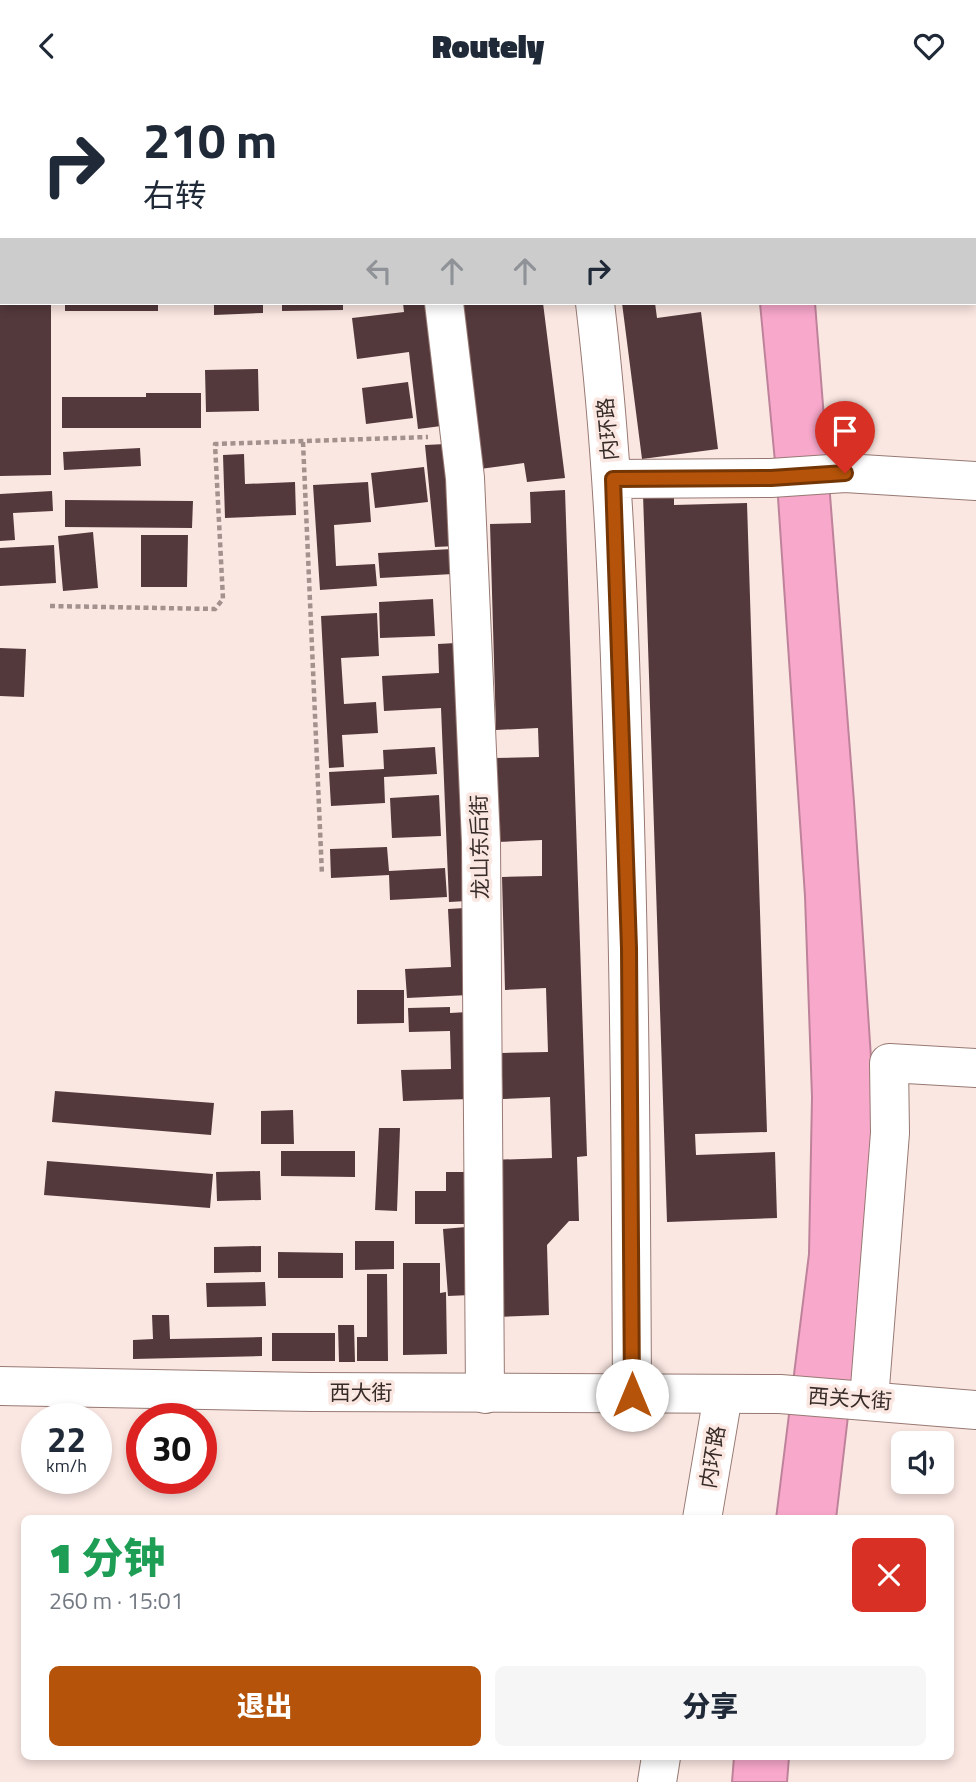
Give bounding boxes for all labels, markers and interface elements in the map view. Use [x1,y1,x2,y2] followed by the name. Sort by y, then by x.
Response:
[432,22,544,70] text: Routely
[28,27,66,65] icon: back
[910,27,948,65] icon: heart
[143,102,277,177] text: 210 m
[28,119,119,210] icon: right
[143,171,207,219] text: 右转
[360,252,398,290] icon: left
[433,252,471,290] icon: ahead
[506,252,544,290] icon: ahead
[579,252,617,290] icon: right
[588,396,626,462] street label: 内环路
[815,401,875,473] pin
[826,412,864,450] icon: arrive
[462,794,496,900] street label: 龙山东后街
[595,1358,669,1432] position arrow
[330,1376,393,1408] street label: 西大街
[807,1379,893,1417] street label: 西关大街
[126,1403,217,1494] speed limit sign: 30
[47,1412,86,1466] text: 22
[691,1423,733,1490] street label: 内环路
[891,1431,954,1494] map controls
[891,1431,954,1494] button: sound
[46,1452,87,1479] text: km/h
[49,1525,165,1589] text: 1 分钟
[852,1538,926,1612] button: close
[49,1583,184,1618] text: 260 m · 15:01
[49,1666,481,1746] button: 退出
[495,1666,926,1746] button: 分享

